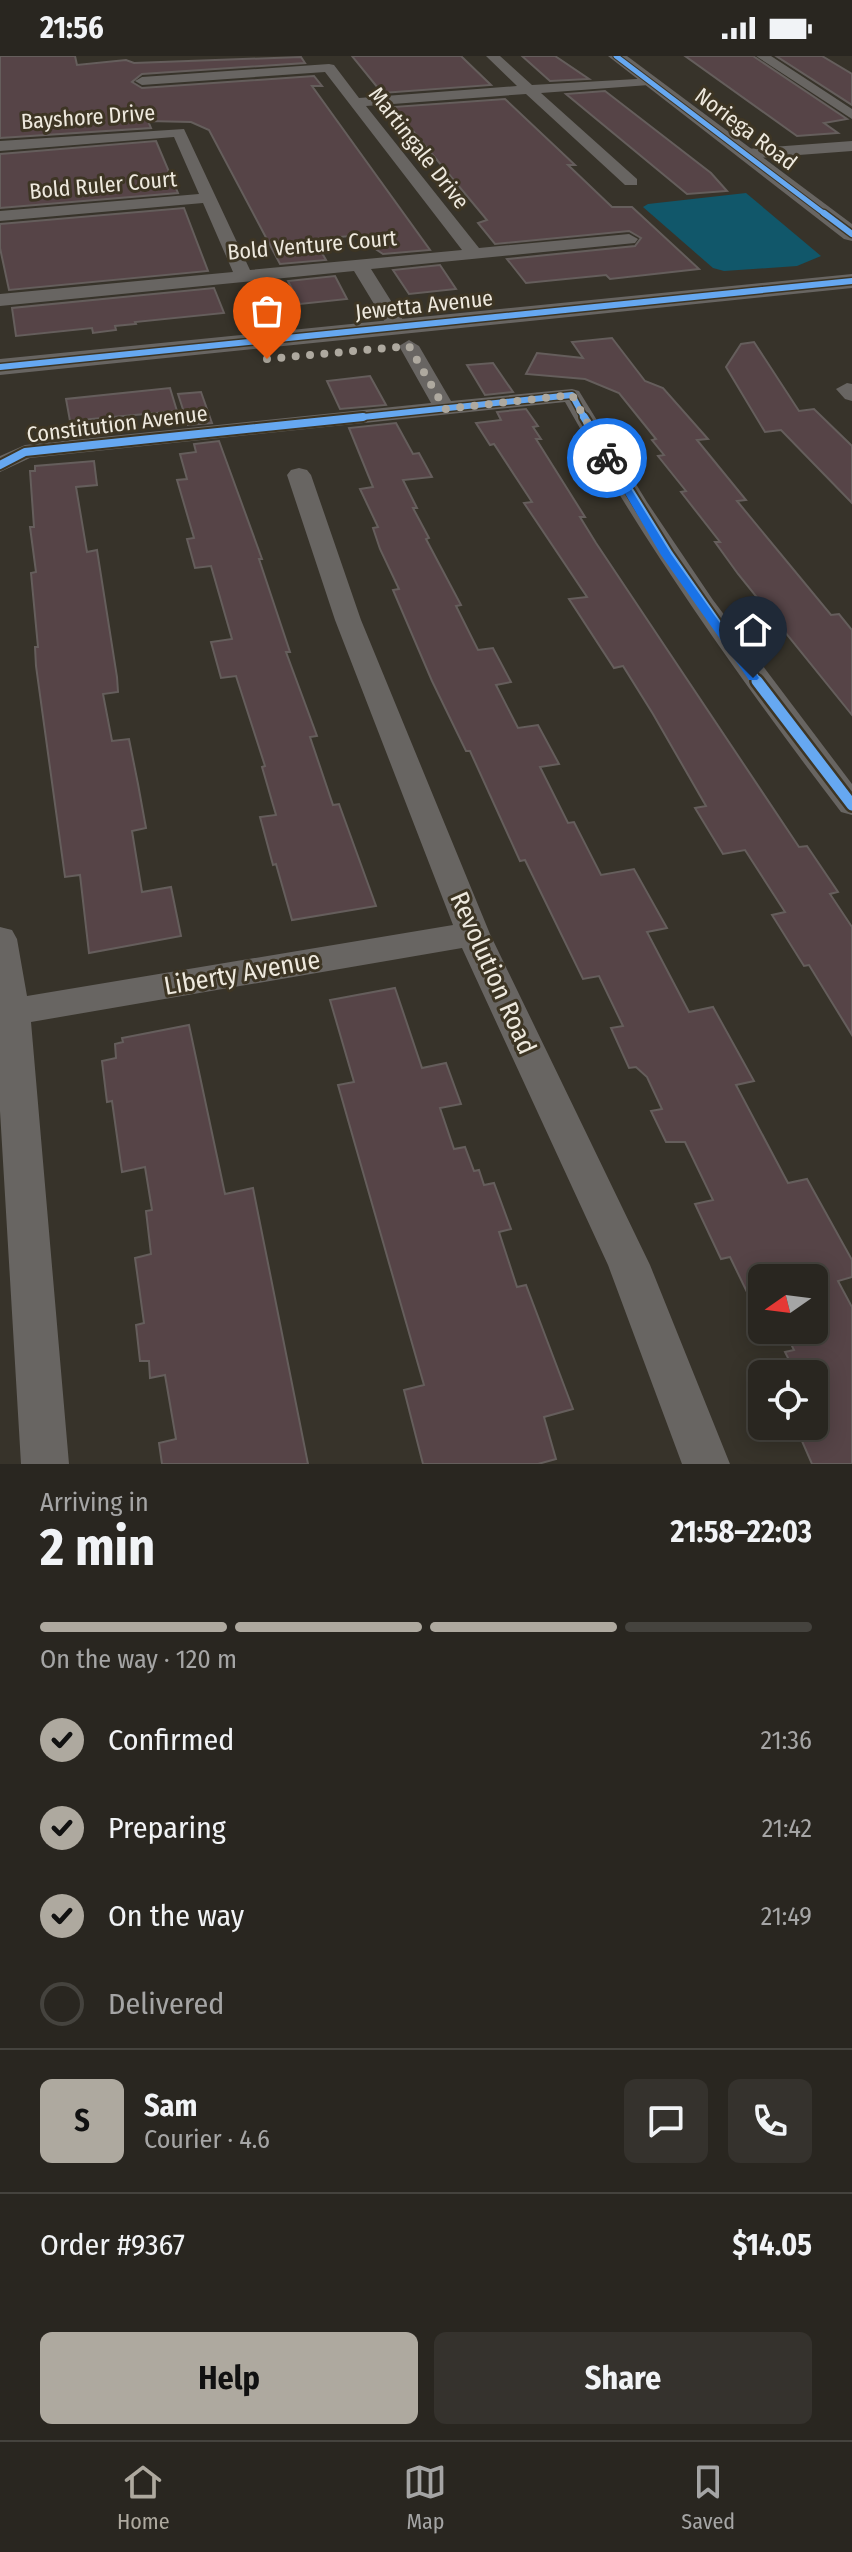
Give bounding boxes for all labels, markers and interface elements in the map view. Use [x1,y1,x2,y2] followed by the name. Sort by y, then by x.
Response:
[40,10,104,46] text: 21:56
[363,82,475,214] street label: Martingale Drive
[690,82,802,176] street label: Noriega Road
[20,99,156,135] street label: Bayshore Drive
[28,165,179,205] street label: Bold Ruler Court
[226,224,399,266] street label: Bold Venture Court
[233,277,301,359] pin
[354,284,494,326] street label: Jewetta Avenue
[245,289,289,333] icon: bag
[25,400,209,448] street label: Constitution Avenue
[567,418,647,498] courier
[585,436,629,480] icon: bike
[719,596,787,678] pin
[731,608,775,652] icon: home
[443,887,543,1059] street label: Revolution Road
[161,944,323,1002] street label: Liberty Avenue
[748,1264,828,1344] north arrow
[748,1264,828,1440] map controls
[748,1360,828,1440] button: locate
[40,1487,149,1518] text: Arriving in
[671,1514,812,1550] text: 21:58–22:03
[40,1516,155,1579] text: 2 min
[40,1644,237,1675] text: On the way · 120 m
[40,1718,84,1762] icon: check
[108,1722,234,1758] text: Confirmed
[761,1725,812,1756] text: 21:36
[40,1806,84,1850] icon: check
[108,1810,226,1846] text: Preparing
[762,1813,812,1844] text: 21:42
[40,1894,84,1938] icon: check
[108,1898,244,1934] text: On the way
[761,1901,812,1932] text: 21:49
[108,1986,224,2022] text: Delivered
[624,2079,708,2163] button: chat
[728,2079,812,2163] button: phone
[144,2088,197,2124] text: Sam
[74,2103,90,2139] text: S
[144,2124,270,2155] text: Courier · 4.6
[40,2227,185,2263] text: Order #9367
[732,2227,812,2263] text: $14.05
[40,2332,418,2424] button: Help
[434,2332,812,2424] button: Share
[117,2460,170,2535] tab: Home
[403,2460,447,2535] tab: Map
[681,2460,735,2535] tab: Saved

